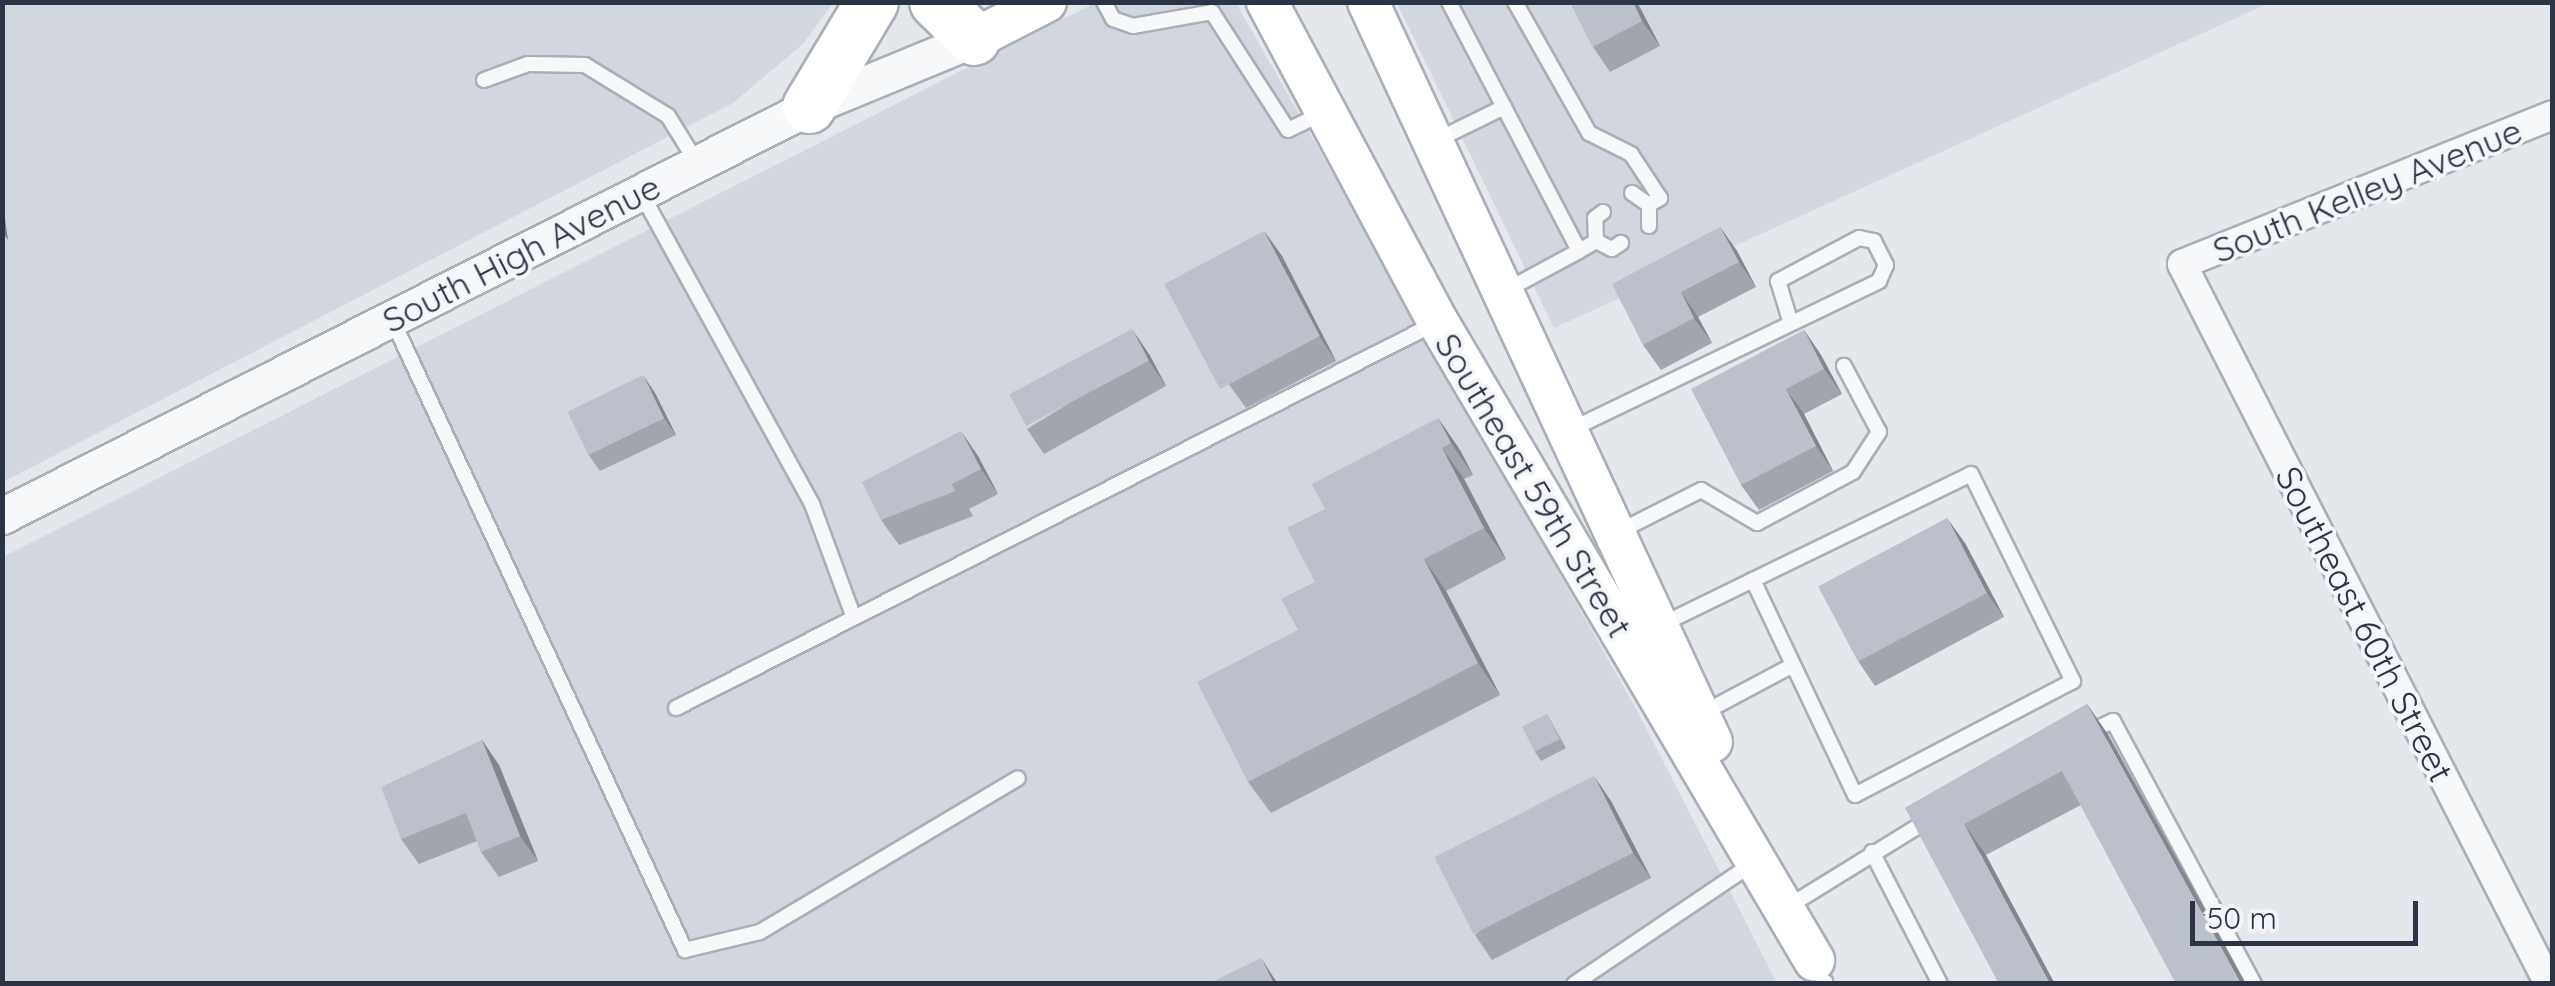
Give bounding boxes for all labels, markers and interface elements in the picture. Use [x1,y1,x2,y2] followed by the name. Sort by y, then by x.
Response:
[2207,109,2527,271] street label: South Kelley Avenue
[375,165,667,341] street label: South High Avenue
[1427,325,1641,645] street label: Southeast 59th Street
[2267,459,2463,789] street label: Southeast 60th Street
[2195,881,2422,943] scale bar
[2207,899,2277,937] text: 50 m

